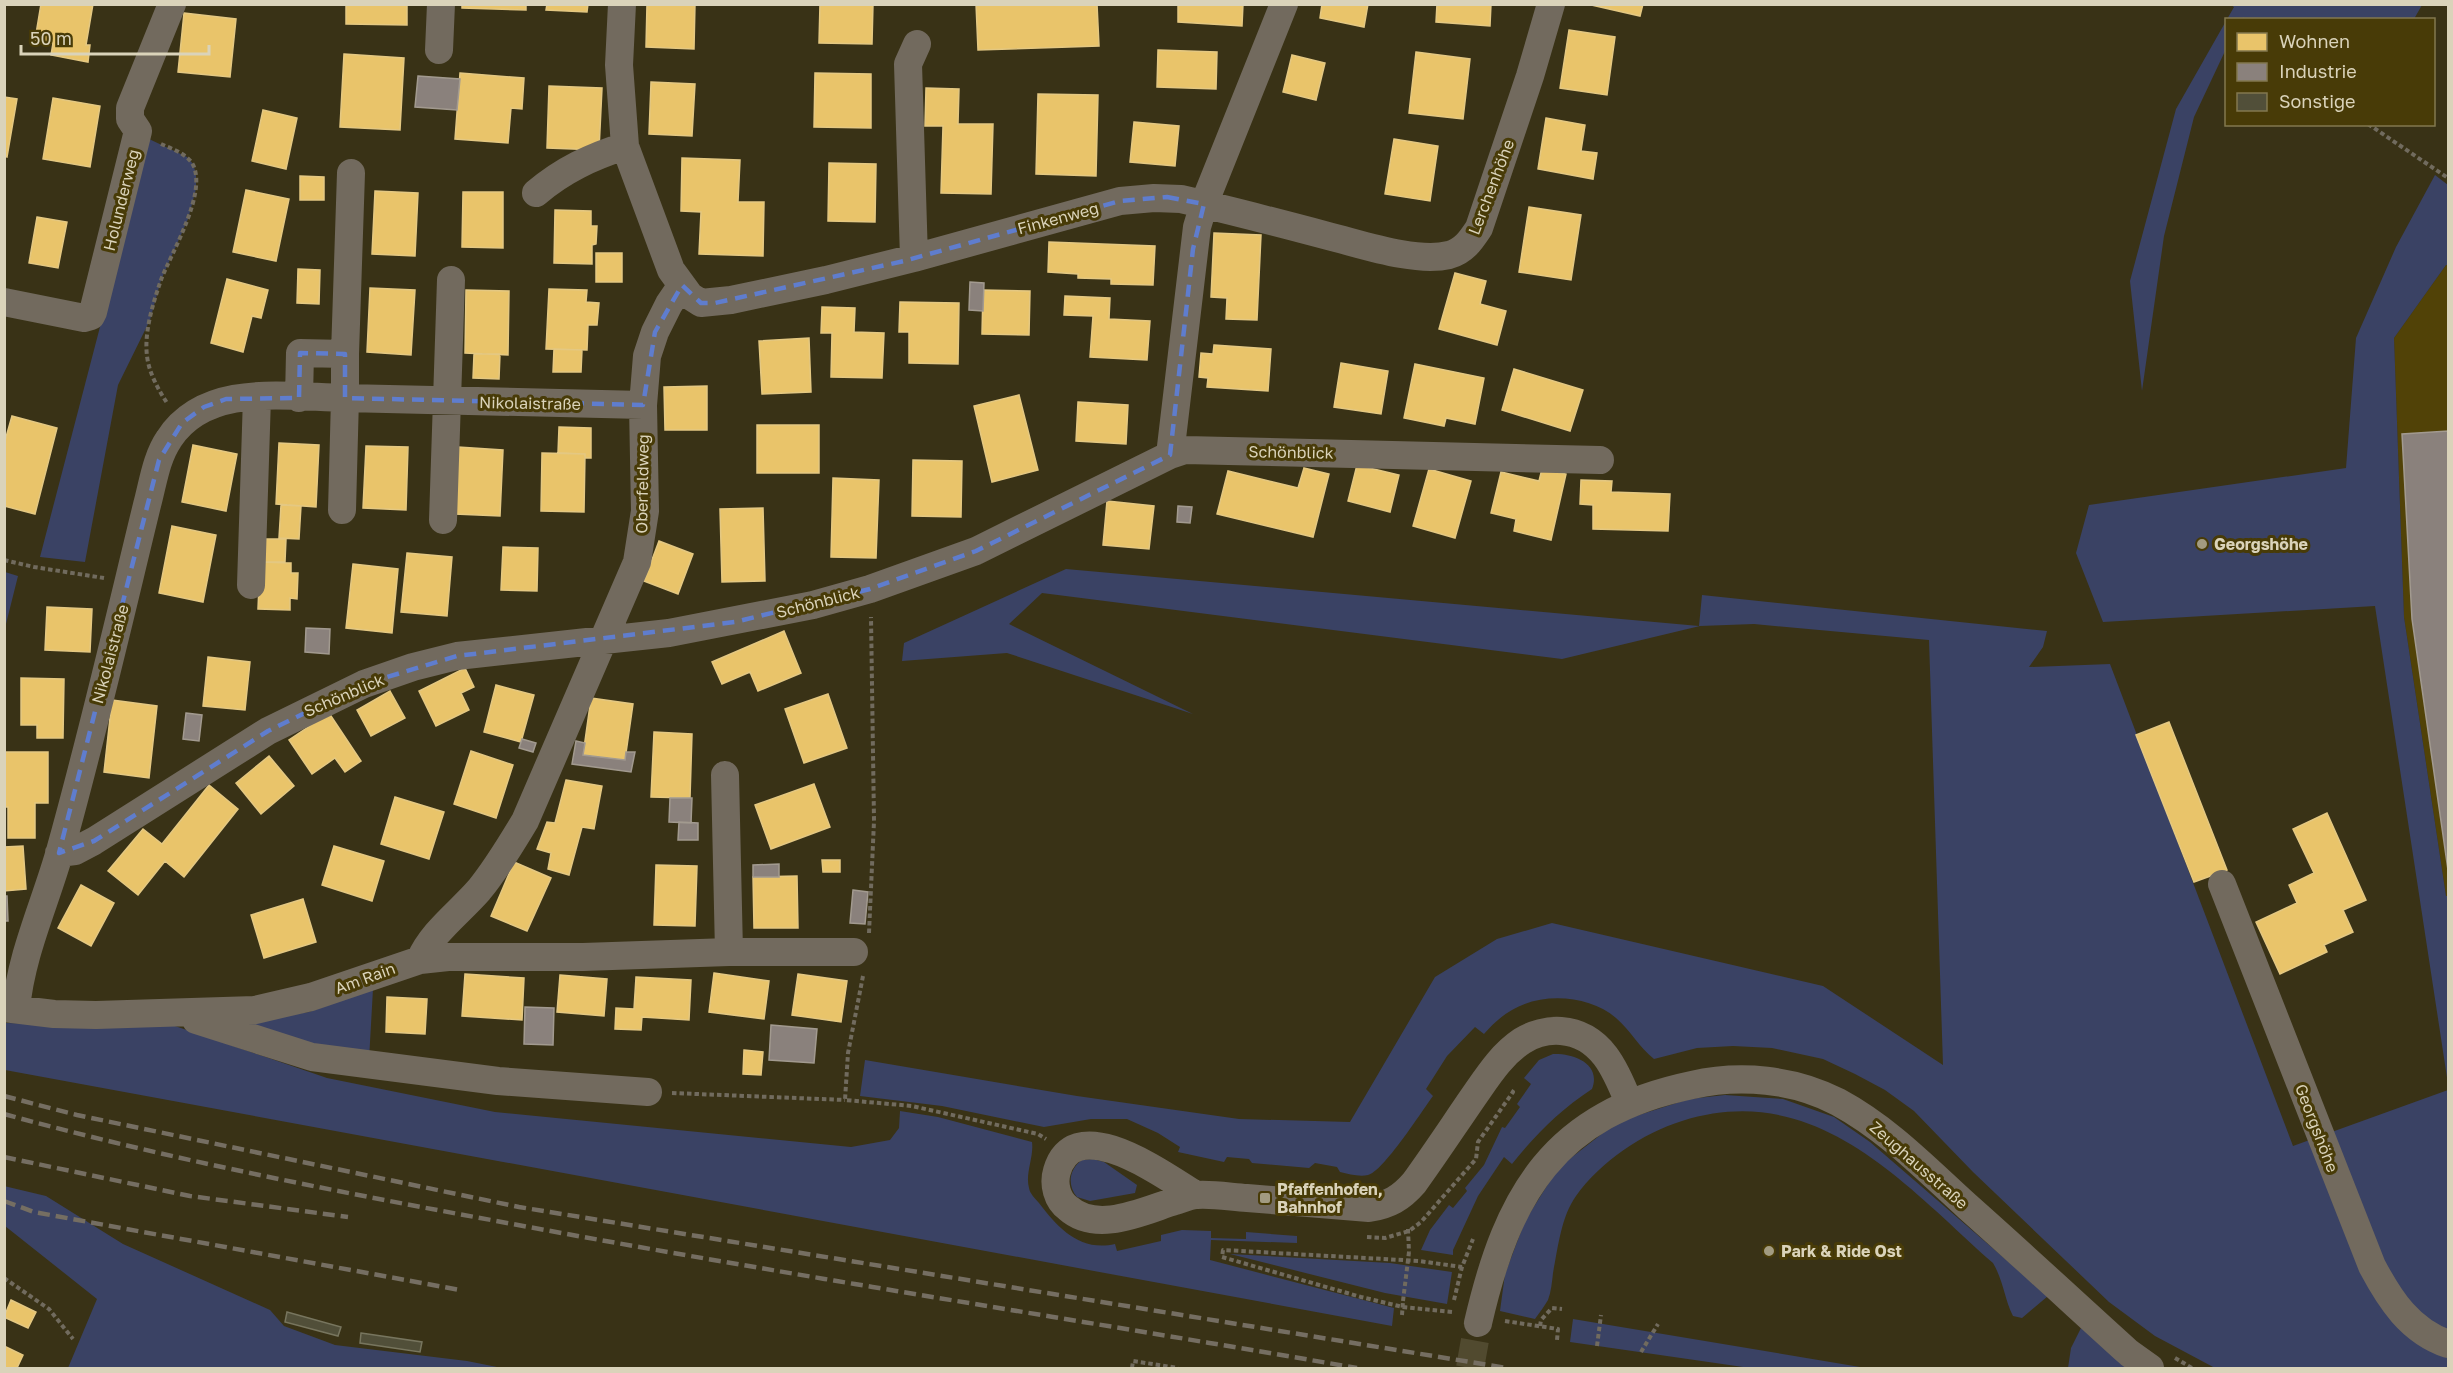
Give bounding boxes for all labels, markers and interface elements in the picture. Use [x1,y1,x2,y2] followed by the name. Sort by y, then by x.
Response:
[21,18,208,56] scale bar
[2225,18,2435,126] legend
[30,27,72,49] text: 50 m
[2279,30,2350,52] text: Wohnen
[2279,60,2357,82] text: Industrie
[2279,90,2355,112] text: Sonstige
[1464,136,1518,238] street label: Lerchenhöhe
[99,147,143,253] street label: Holunderweg
[1015,198,1101,238] street label: Finkenweg
[479,392,581,414] street label: Nikolaistraße
[631,434,653,534] street label: Oberfeldweg
[1248,441,1334,463] street label: Schönblick
[2214,534,2308,554] place label: Georgshöhe
[2195,537,2209,551] marker: Georgshöhe
[774,582,862,622] street label: Schönblick
[87,602,133,706] street label: Nikolaistraße
[301,669,387,721] street label: Schönblick
[332,958,398,998] street label: Am Rain
[2291,1081,2343,1175] street label: Georgshöhe
[1866,1117,1972,1213] street label: Zeughausstraße
[1277,1179,1383,1217] place label: Pfaffenhofen, Bahnhof
[1258,1191,1272,1205] marker: Pfaffenhofen, Bahnhof
[1781,1241,1902,1261] place label: Park & Ride Ost
[1762,1244,1776,1258] marker: Park & Ride Ost

